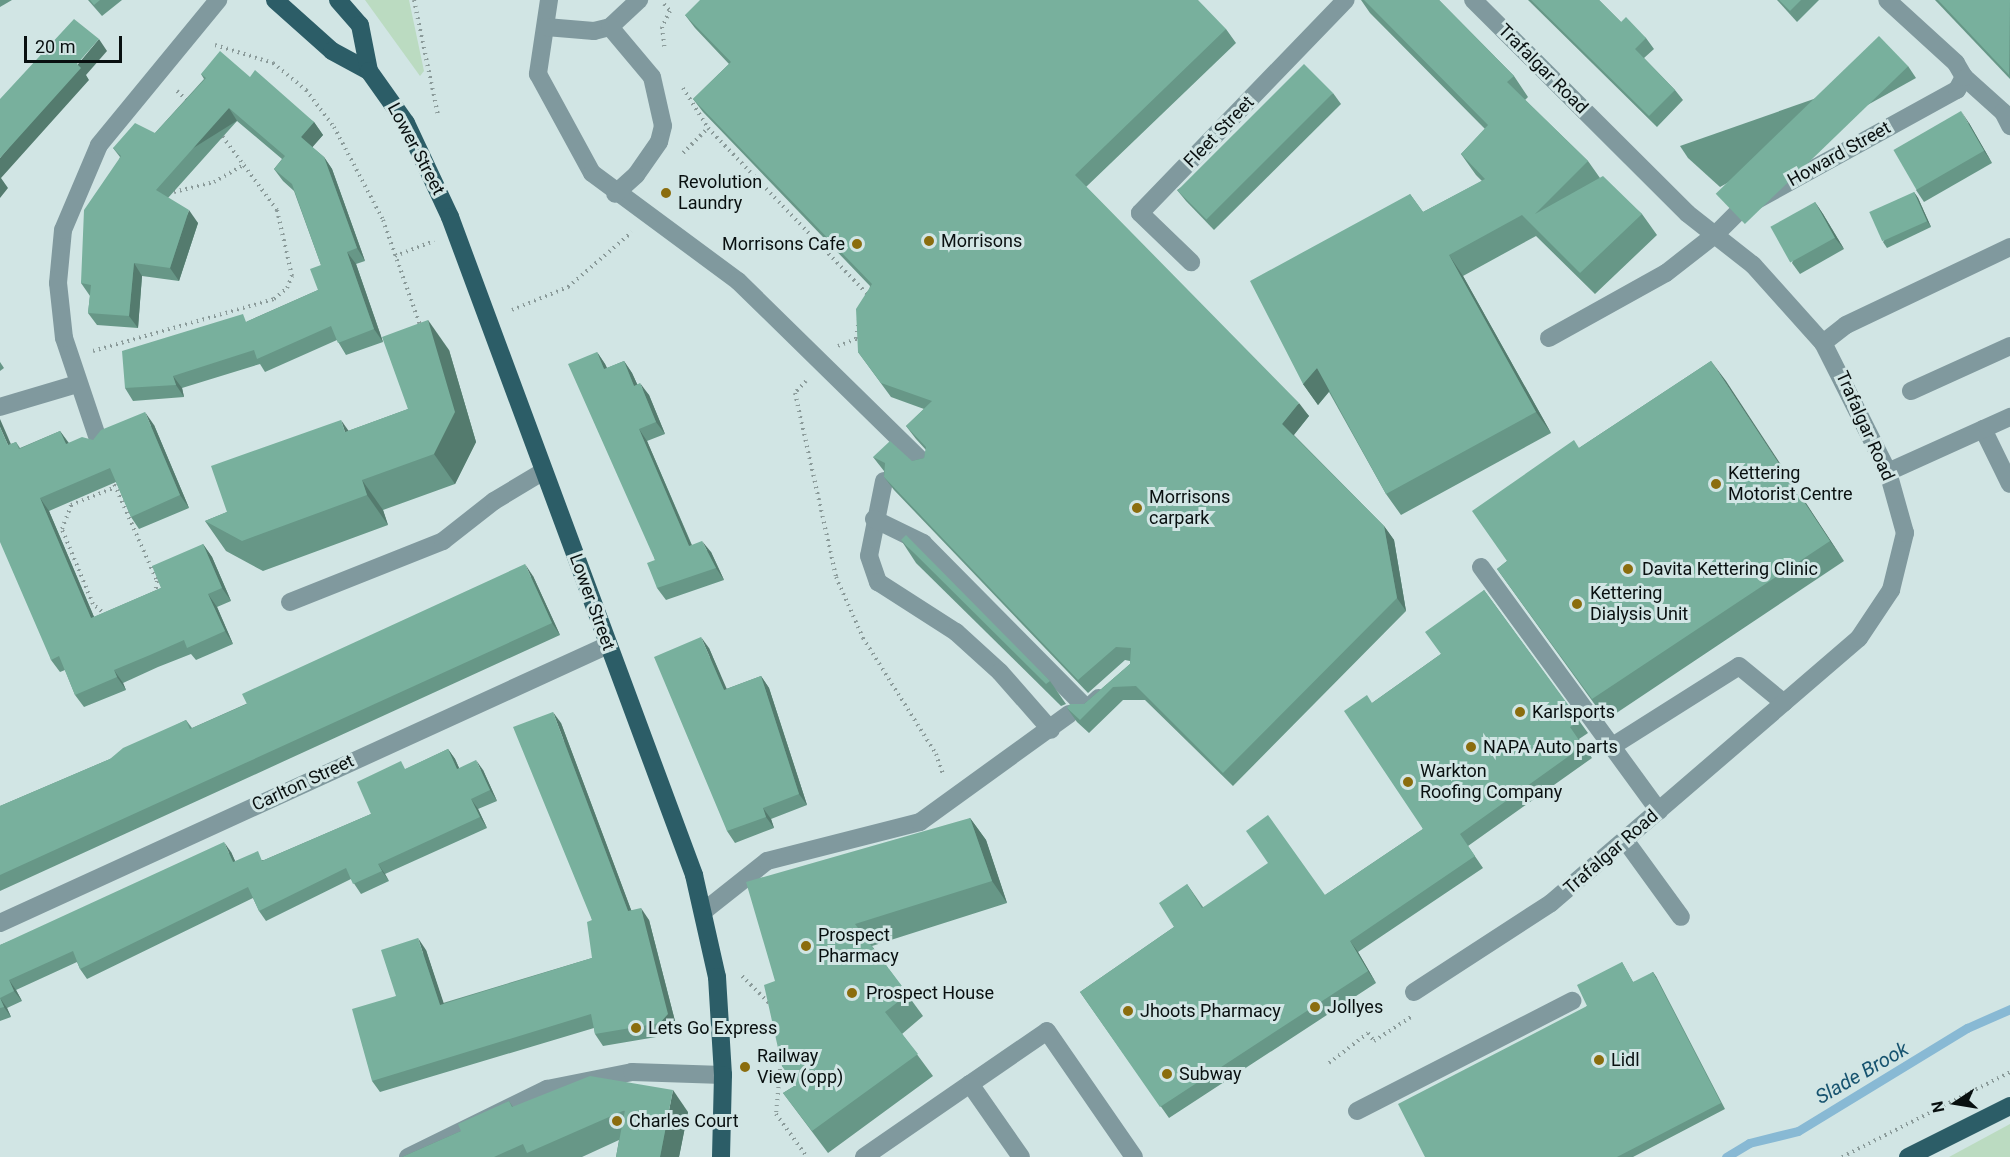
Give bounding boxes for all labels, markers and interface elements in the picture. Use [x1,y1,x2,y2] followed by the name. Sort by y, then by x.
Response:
[1494,20,1592,118] street label: Trafalgar Road
[27,24,124,62] scale bar
[35,36,75,57] text: 20 m
[1180,92,1258,172] street label: Fleet Street
[383,99,449,199] street label: Lower Street
[1784,117,1894,191] street label: Howard Street
[678,172,762,214] place label: Revolution Laundry
[659,186,673,200] marker: Revolution Laundry
[941,230,1022,252] place label: Morrisons
[722,233,845,255] place label: Morrisons Cafe
[922,234,936,248] marker: Morrisons
[850,237,864,251] marker: Morrisons Cafe
[1831,368,1899,484] street label: Trafalgar Road
[1728,463,1853,506] place label: Kettering Motorist Centre
[1709,477,1723,491] marker: Kettering Motorist Centre
[1149,487,1230,530] place label: Morrisons carpark
[1130,501,1144,515] marker: Morrisons carpark
[565,551,619,653] street label: Lower Street
[1642,558,1818,580] place label: Davita Kettering Clinic
[1619,560,1637,578] marker: Davita Kettering Clinic
[1590,583,1688,626] place label: Kettering Dialysis Unit
[1568,595,1586,613] marker: Kettering Dialysis Unit
[1532,701,1615,723] place label: Karlsports
[1513,705,1527,719] marker: Karlsports
[1483,736,1618,758] place label: NAPA Auto parts
[1464,740,1478,754] marker: NAPA Auto parts
[249,750,357,816] street label: Carlton Street
[1420,761,1562,804] place label: Warkton Roofing Company
[1401,775,1415,789] marker: Warkton Roofing Company
[1559,805,1663,899] street label: Trafalgar Road
[818,925,899,968] place label: Prospect Pharmacy
[799,939,813,953] marker: Prospect Pharmacy
[866,982,994,1004] place label: Prospect House
[843,984,861,1002] marker: Prospect House
[1327,996,1383,1018] place label: Jollyes
[1140,1000,1281,1022] place label: Jhoots Pharmacy
[1308,1000,1322,1014] marker: Jollyes
[1121,1004,1135,1018] marker: Jhoots Pharmacy
[648,1017,777,1039] place label: Lets Go Express
[629,1021,643,1035] marker: Lets Go Express
[1811,1037,1913,1109] water label: Slade Brook
[757,1046,843,1088] place label: Railway View (opp)
[1611,1049,1640,1071] place label: Lidl
[1592,1053,1606,1067] marker: Lidl
[738,1060,752,1074] marker: Railway View (opp)
[1179,1063,1241,1085] place label: Subway
[1160,1067,1174,1081] marker: Subway
[1926,1073,1986,1133] north arrow
[1927,1099,1948,1114] text: N
[629,1110,739,1132] place label: Charles Court
[610,1114,624,1128] marker: Charles Court

